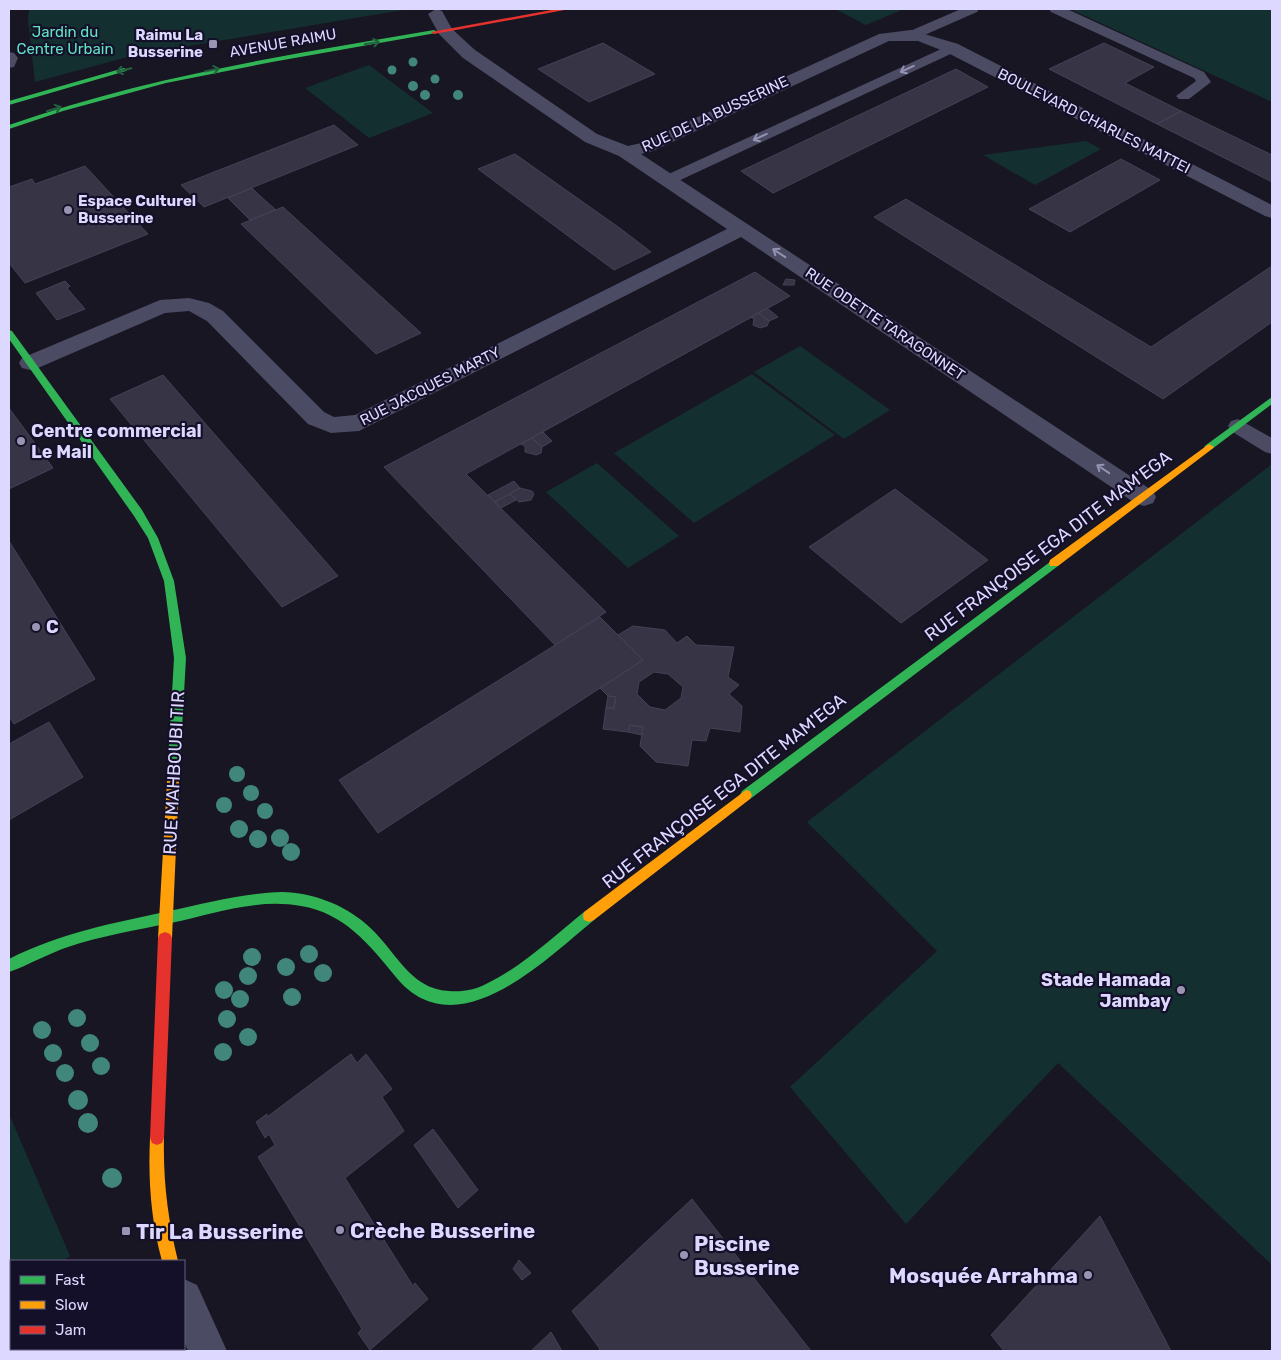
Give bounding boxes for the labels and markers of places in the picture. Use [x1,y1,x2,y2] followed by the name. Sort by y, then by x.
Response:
[128,26,203,61] place label: Raimu La Busserine
[207,38,219,50] marker: Raimu La Busserine
[78,192,196,227] place label: Espace Culturel Busserine
[62,204,74,216] marker: Espace Culturel Busserine
[31,420,202,463] place label: Centre commercial Le Mail
[15,435,27,447] marker: Centre commercial Le Mail
[46,616,59,638] place label: C
[30,621,42,633] marker: C
[1041,969,1171,1012] place label: Stade Hamada Jambay
[1175,984,1187,996] marker: Stade Hamada Jambay
[350,1218,535,1243] place label: Crèche Busserine
[136,1219,304,1244] place label: Tir La Busserine
[334,1224,346,1236] marker: Crèche Busserine
[120,1225,132,1237] marker: Tir La Busserine
[694,1231,799,1280] place label: Piscine Busserine
[678,1249,690,1261] marker: Piscine Busserine
[889,1263,1078,1288] place label: Mosquée Arrahma
[1082,1269,1094,1281] marker: Mosquée Arrahma

